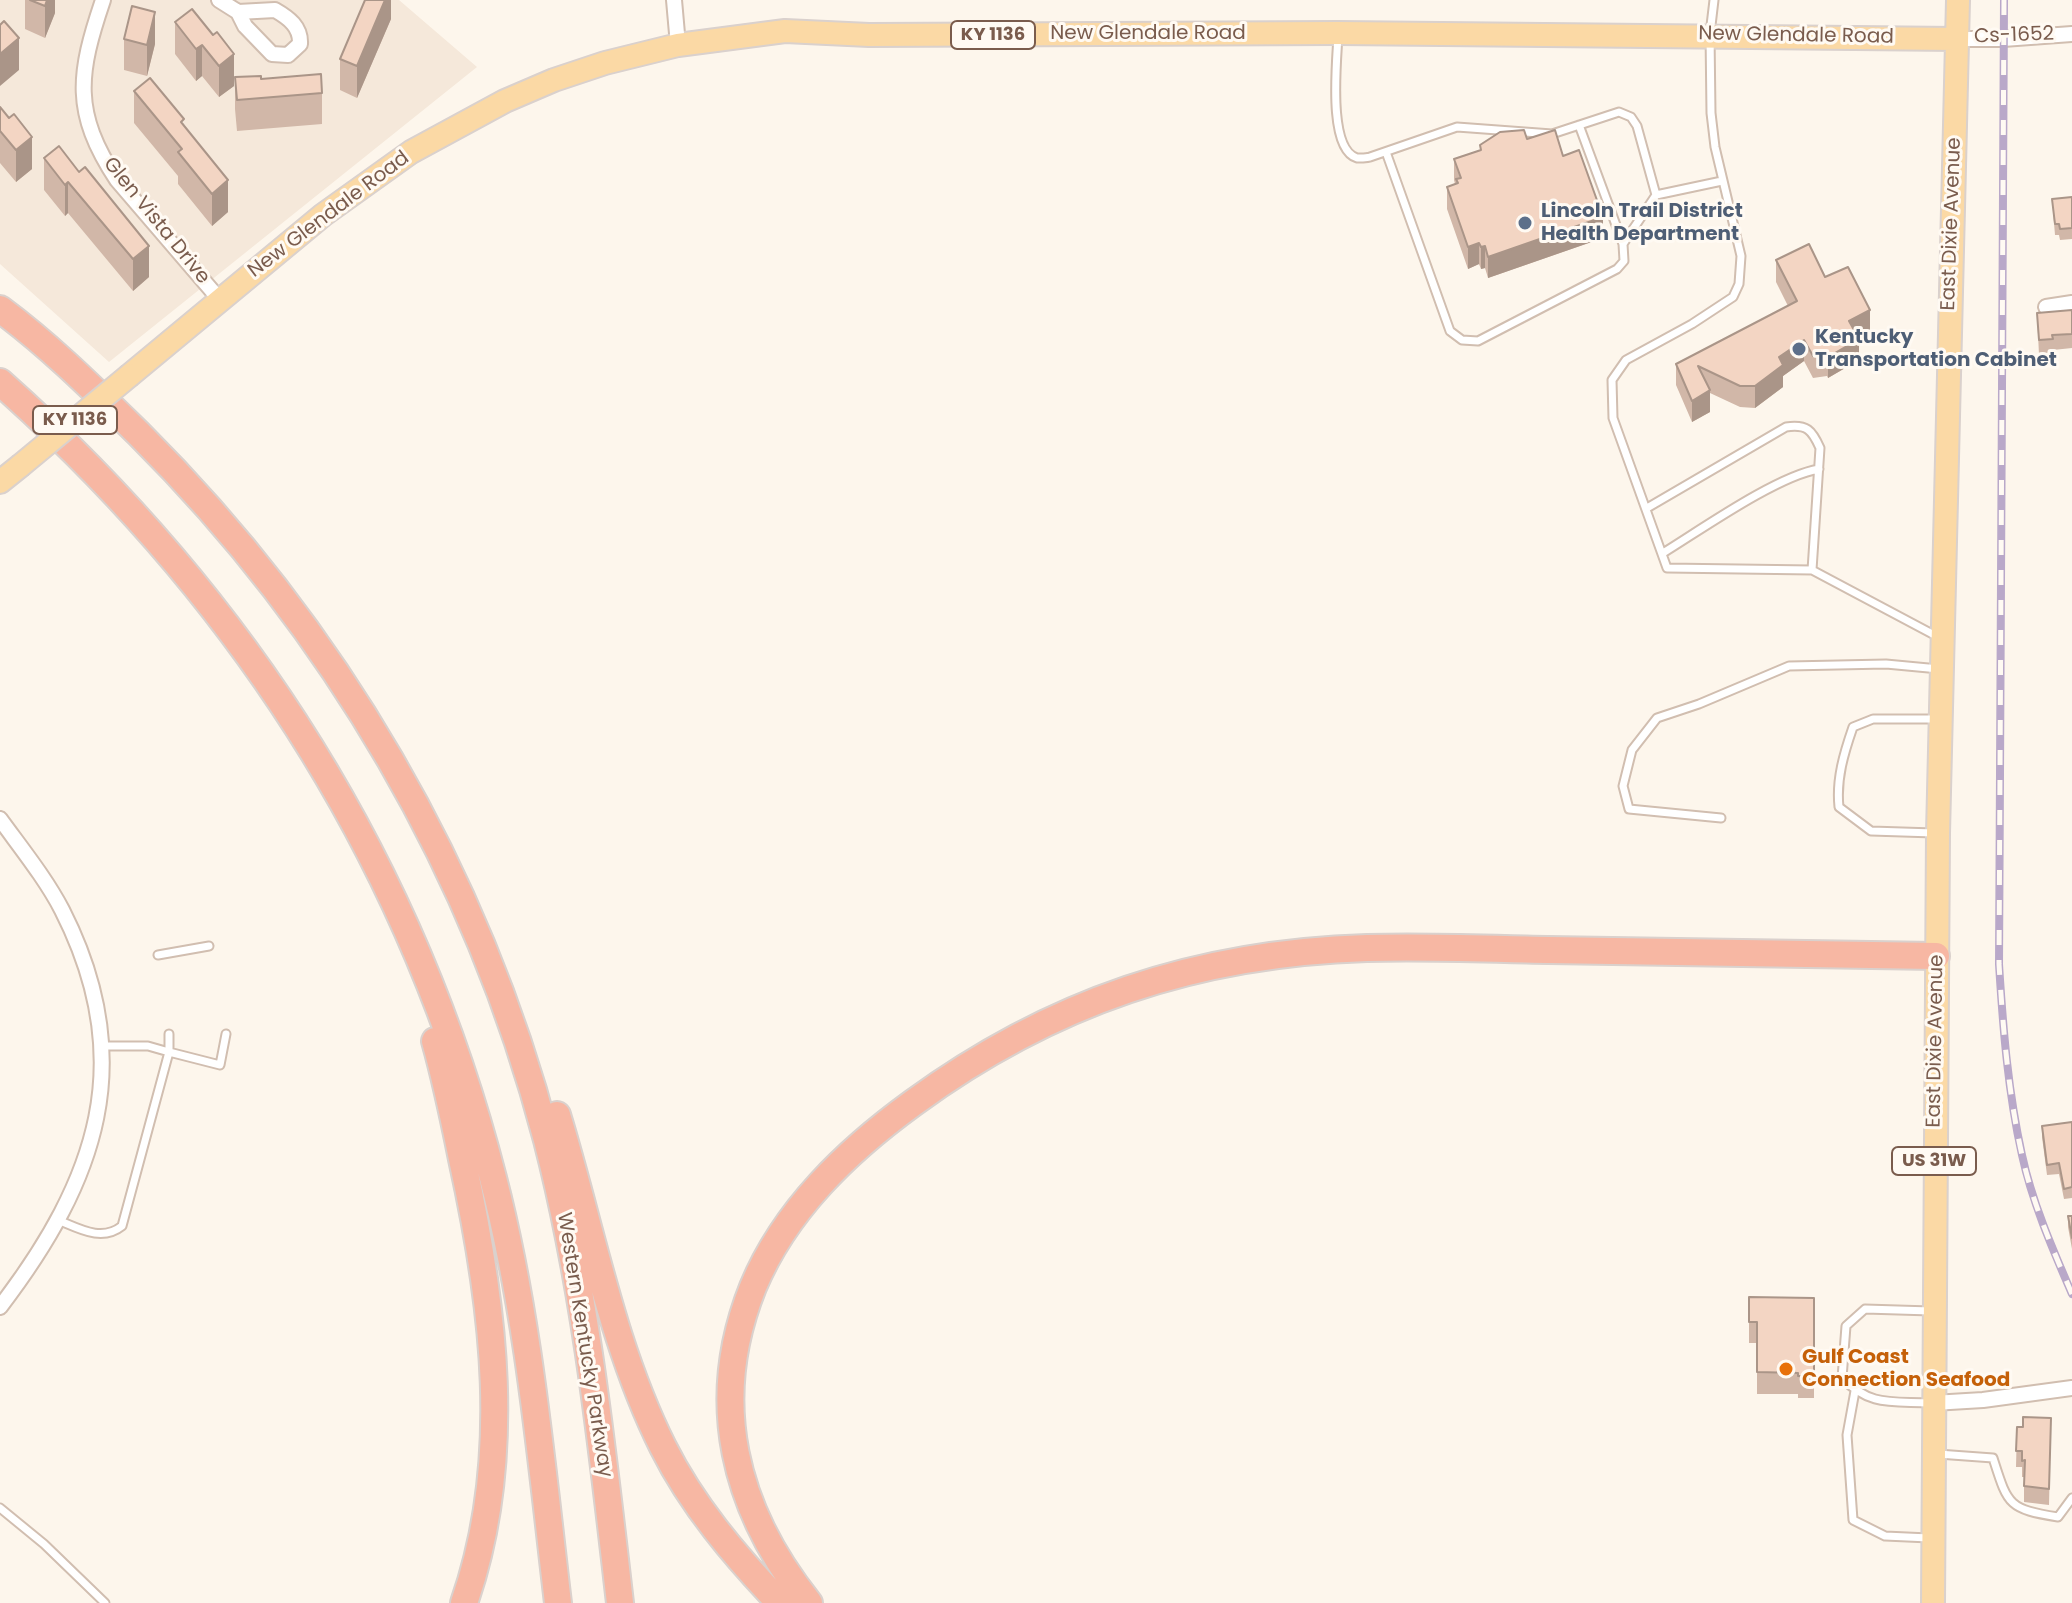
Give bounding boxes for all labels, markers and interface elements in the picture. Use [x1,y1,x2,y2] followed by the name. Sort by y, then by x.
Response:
[951,21,1035,49] road number: KY 1136
[1050,22,1246,46] street label: New Glendale Road
[1698,22,1894,50] street label: New Glendale Road
[1974,23,2054,49] street label: Cs-1652
[1937,137,1967,311] street label: East Dixie Avenue
[244,147,414,283] street label: New Glendale Road
[98,153,214,289] street label: Glen Vista Drive
[1541,200,1743,247] place label: Lincoln Trail District Health Department
[1516,214,1534,232] marker: Lincoln Trail District Health Department
[1815,326,2057,373] place label: Kentucky Transportation Cabinet
[1790,340,1808,358] marker: Kentucky Transportation Cabinet
[33,406,117,434] road number: KY 1136
[1922,954,1950,1128] street label: East Dixie Avenue
[1892,1147,1976,1175] road number: US 31W
[551,1211,617,1479] street label: Western Kentucky Parkway
[1802,1346,2010,1393] place label: Gulf Coast Connection Seafood
[1777,1360,1795,1378] marker: Gulf Coast Connection Seafood

